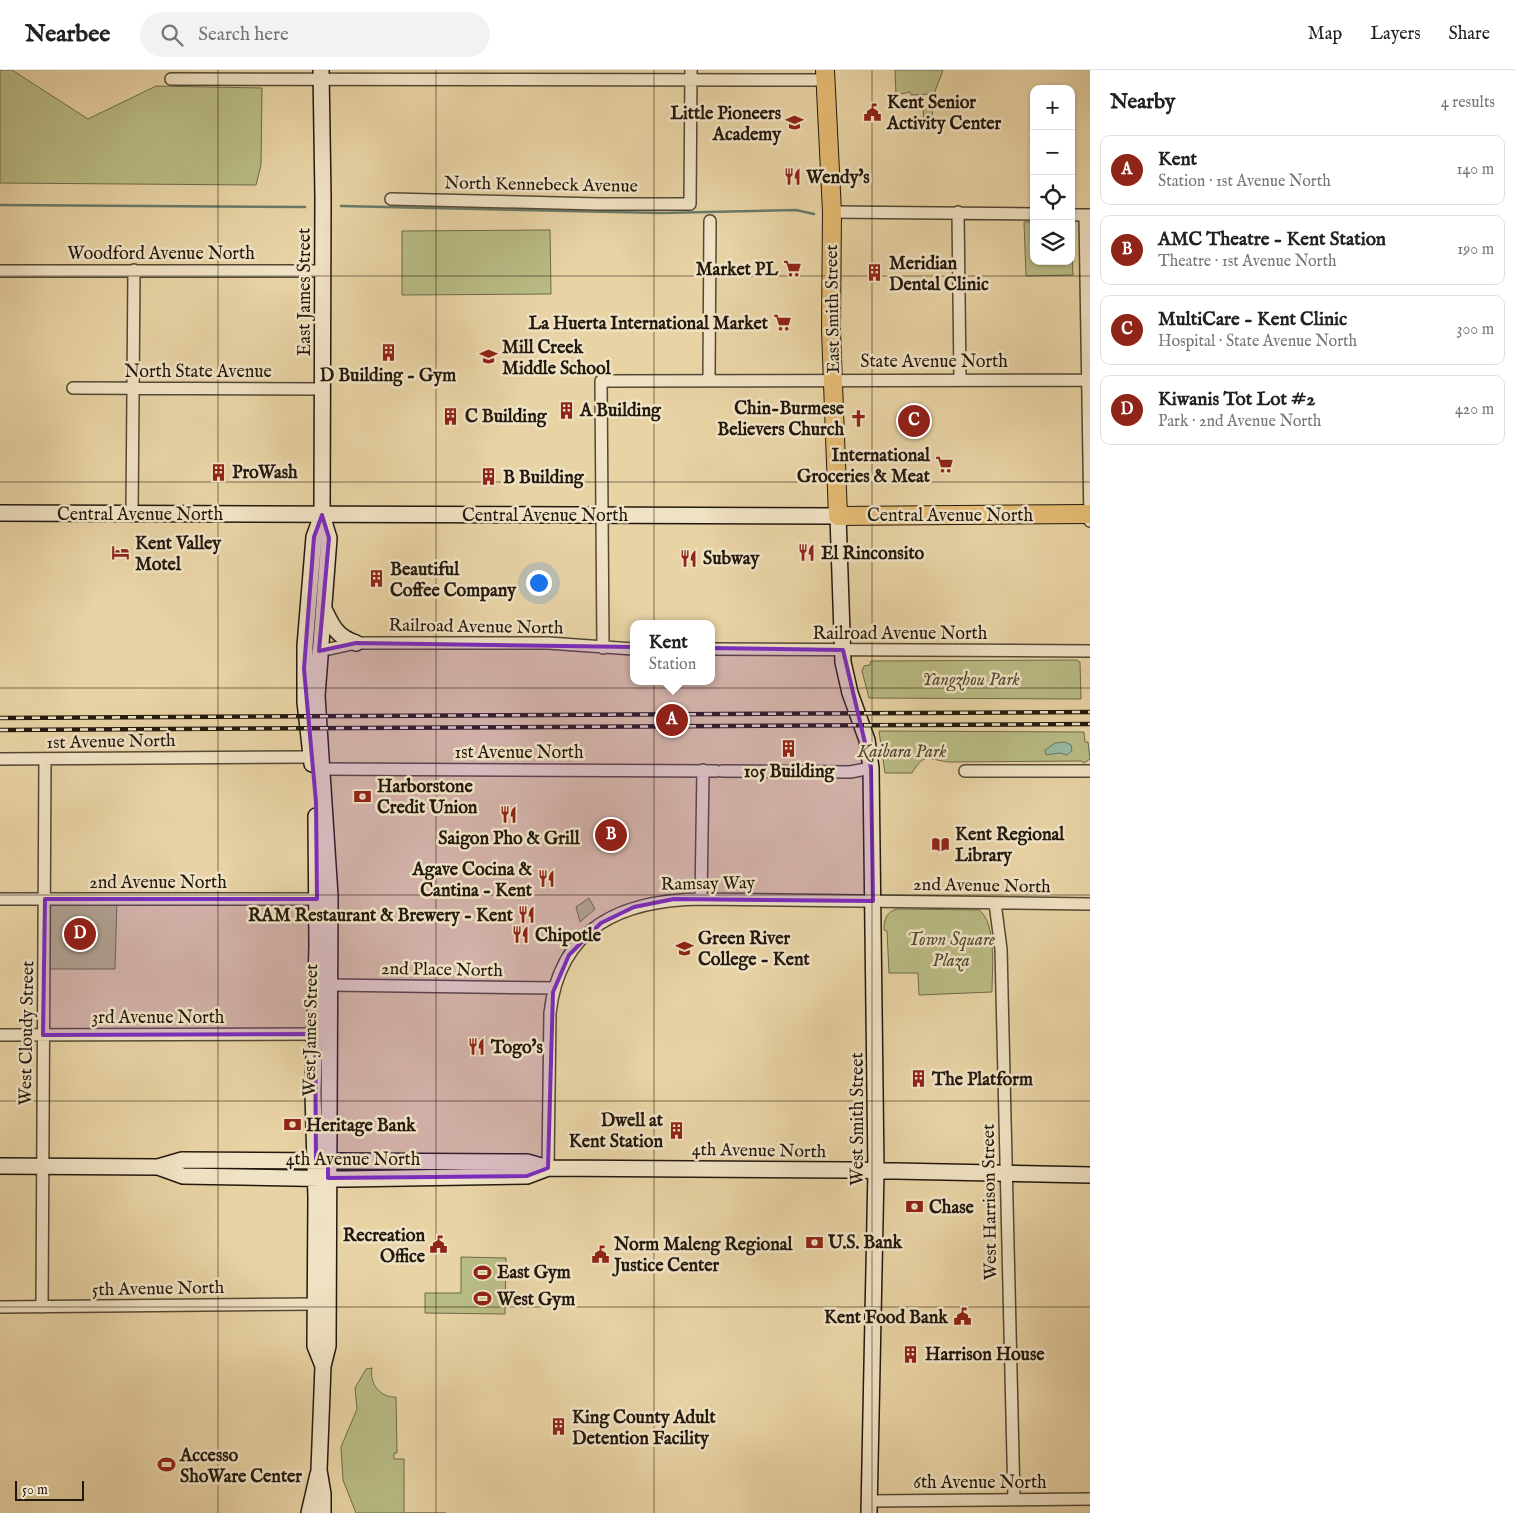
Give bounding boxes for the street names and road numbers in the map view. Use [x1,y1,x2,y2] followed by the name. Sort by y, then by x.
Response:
[444,172,638,199] street label: North Kennebeck Avenue
[294,228,317,356] street label: East James Street
[67,243,255,266] street label: Woodford Avenue North
[821,244,846,374] street label: East Smith Street
[860,351,1008,374] street label: State Avenue North
[124,361,272,384] street label: North State Avenue
[57,504,223,527] street label: Central Avenue North
[462,505,628,528] street label: Central Avenue North
[867,505,1033,528] street label: Central Avenue North
[388,614,564,641] street label: Railroad Avenue North
[813,623,988,646] street label: Railroad Avenue North
[46,730,176,755] street label: 1st Avenue North
[454,742,584,765] street label: 1st Avenue North
[89,872,227,895] street label: 2nd Avenue North
[661,872,756,897] street label: Ramsay Way
[913,874,1051,899] street label: 2nd Avenue North
[381,958,503,983] street label: 2nd Place North
[15,961,40,1106] street label: West Cloudy Street
[299,963,324,1097] street label: West James Street
[92,1007,225,1030] street label: 3rd Avenue North
[847,1052,870,1186] street label: West Smith Street
[978,1124,1003,1280] street label: West Harrison Street
[692,1139,827,1164] street label: 4th Avenue North
[286,1149,421,1172] street label: 4th Avenue North
[92,1277,225,1302] street label: 5th Avenue North
[913,1472,1047,1495] street label: 6th Avenue North

